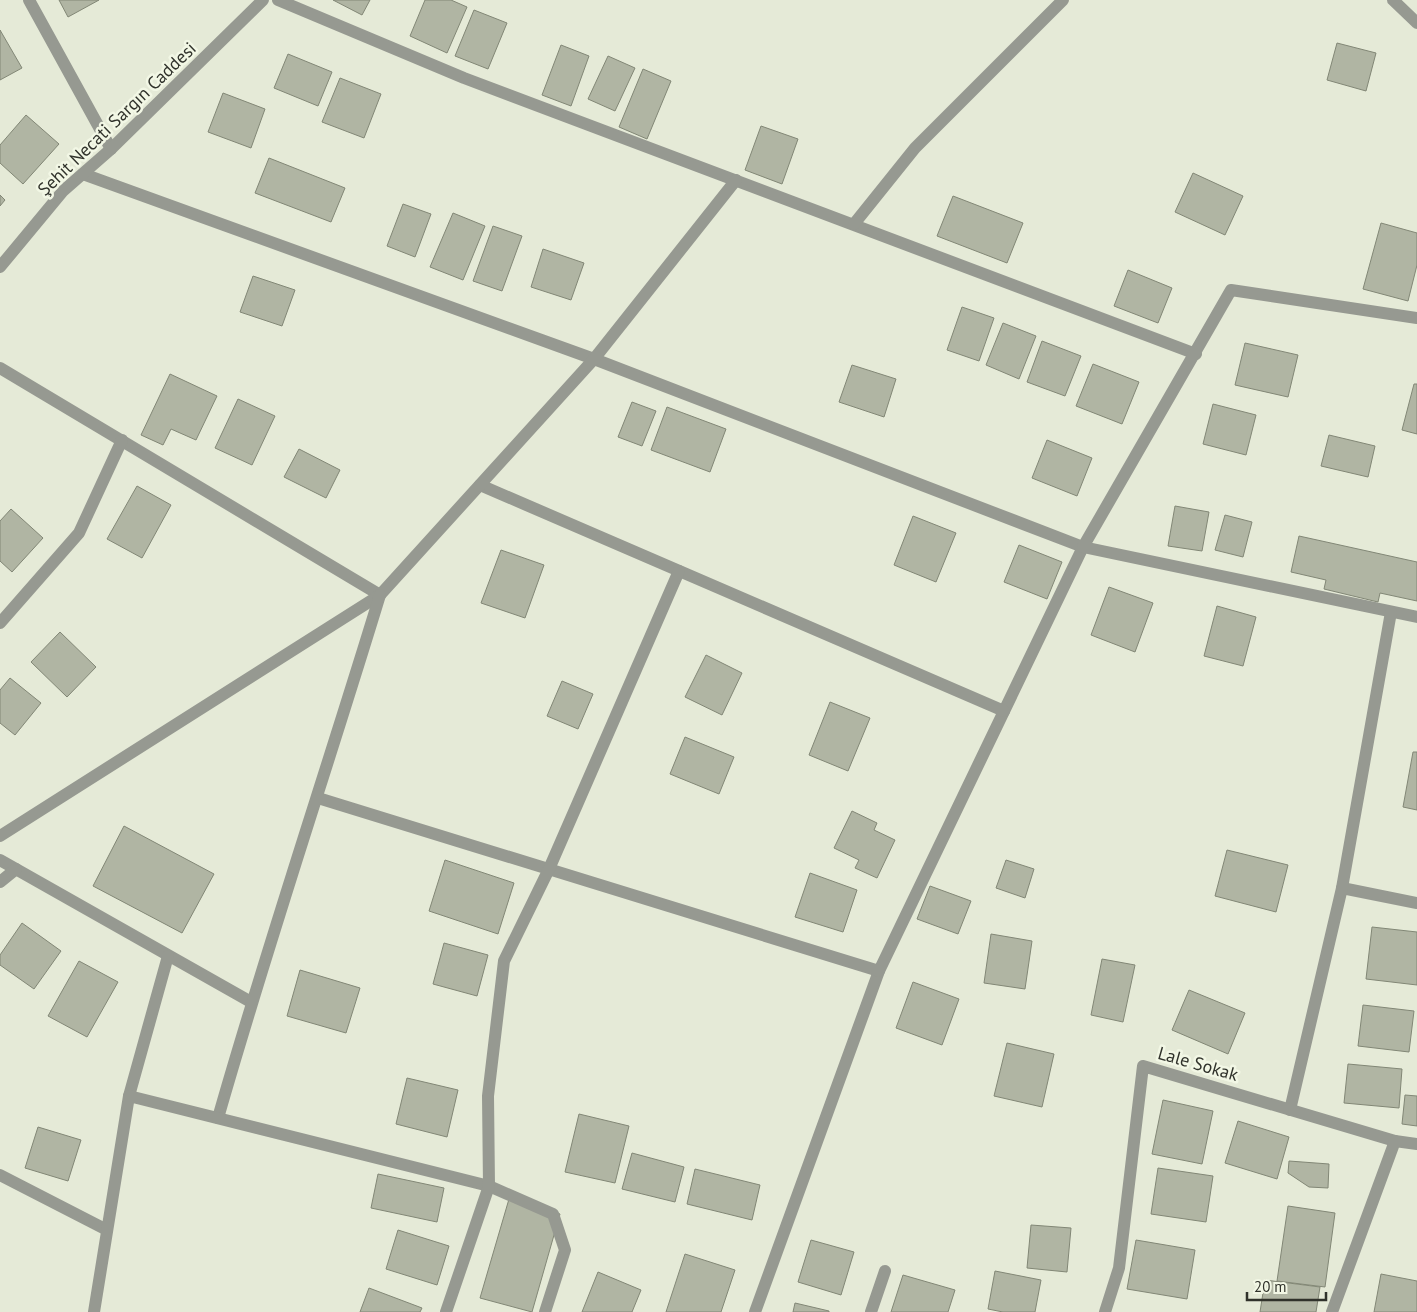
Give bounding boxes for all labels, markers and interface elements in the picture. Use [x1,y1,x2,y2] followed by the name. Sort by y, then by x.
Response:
[33,37,201,200] street label: Şehit Necati Sargın Caddesi
[1155,1041,1241,1086] street label: Lale Sokak
[1247,1270,1326,1302] scale bar
[1254,1277,1287,1296] text: 20 m

